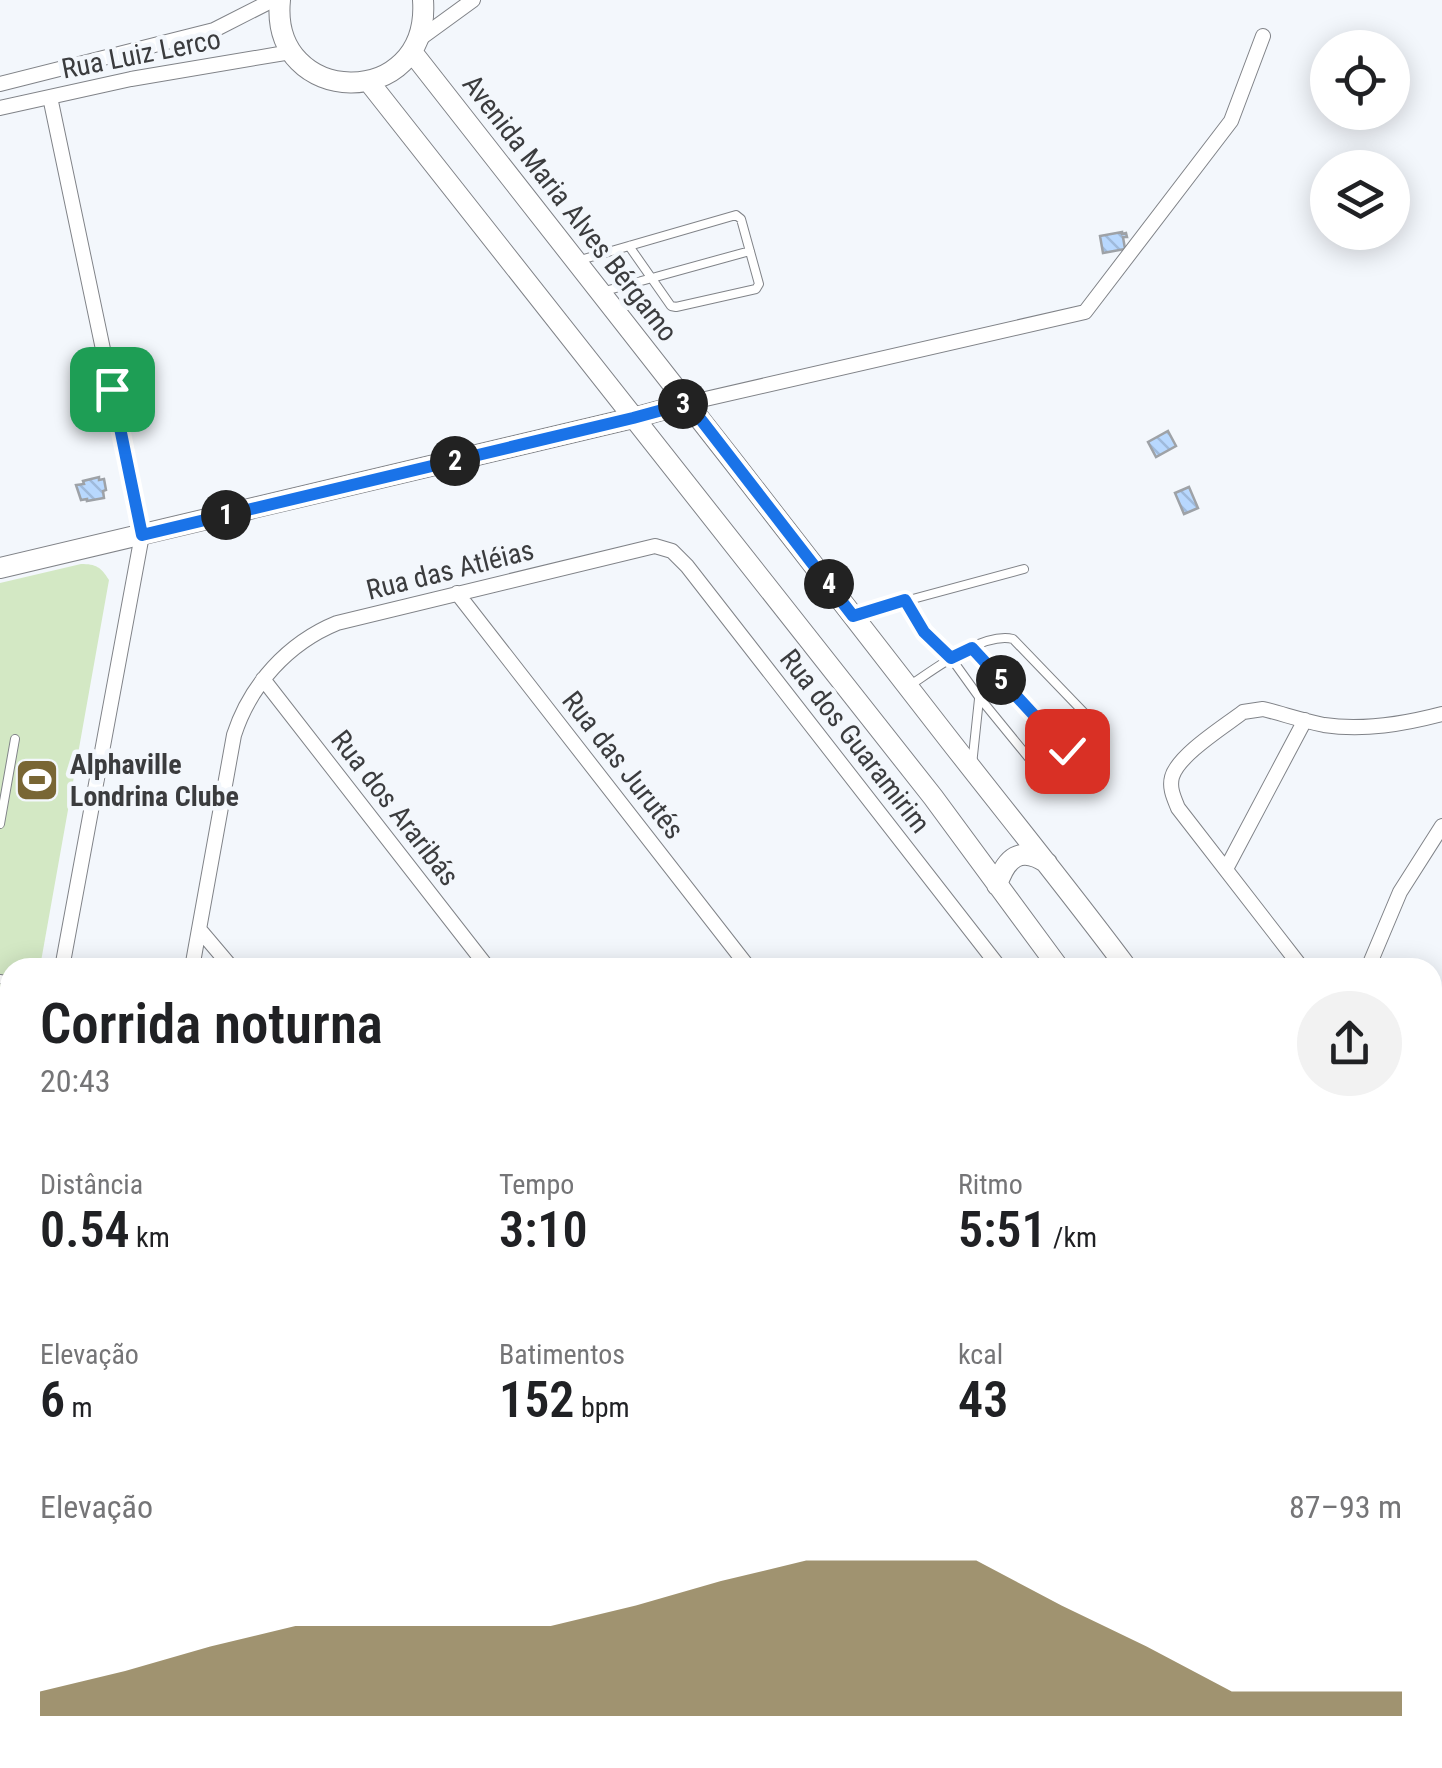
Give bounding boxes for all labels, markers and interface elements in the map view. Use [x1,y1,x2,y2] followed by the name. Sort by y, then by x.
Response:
[59,22,223,86] street label: Rua Luiz Lerco
[1310,30,1410,250] map controls
[1310,30,1410,130] button: locate
[456,68,684,348] street label: Avenida Maria Alves Bérgamo
[1310,150,1410,250] button: layers
[70,347,155,432] pin
[85,362,140,417] icon: arrive
[658,379,708,429] pin: 3
[676,387,690,420] text: 3
[430,436,480,486] pin: 2
[448,444,462,477] text: 2
[201,490,251,540] pin: 1
[219,498,233,531] text: 1
[363,533,537,607] street label: Rua das Atléias
[804,559,854,609] pin: 4
[822,567,836,600] text: 4
[773,643,937,839] street label: Rua dos Guaramirim
[976,655,1026,705] pin: 5
[994,663,1008,696] text: 5
[555,685,691,845] street label: Rua das Jurutés
[1025,709,1110,794] pin
[324,724,466,892] street label: Rua dos Araribás
[1040,724,1095,779] icon: check
[70,748,239,813] place label: Alphaville Londrina Clube
[14,757,60,803] sports icon: Alphaville Londrina Clube
[1297,991,1402,1096] button: share
[40,992,383,1056] text: Corrida noturna
[40,1062,111,1100] text: 20:43
[40,1168,143,1201] text: Distância
[499,1168,574,1201] text: Tempo
[958,1168,1023,1201] text: Ritmo
[40,1201,130,1259] text: 0.54
[499,1201,588,1259] text: 3:10
[958,1201,1047,1259] text: 5:51
[130,1221,170,1254] text: km
[1047,1221,1097,1254] text: /km
[40,1338,139,1371] text: Elevação
[499,1338,625,1371] text: Batimentos
[958,1338,1003,1371] text: kcal
[40,1371,65,1429] text: 6
[499,1371,574,1429] text: 152
[958,1371,1008,1429] text: 43
[65,1391,93,1424] text: m
[574,1391,630,1424] text: bpm
[40,1488,153,1526] text: Elevação
[1289,1488,1402,1526] text: 87–93 m

